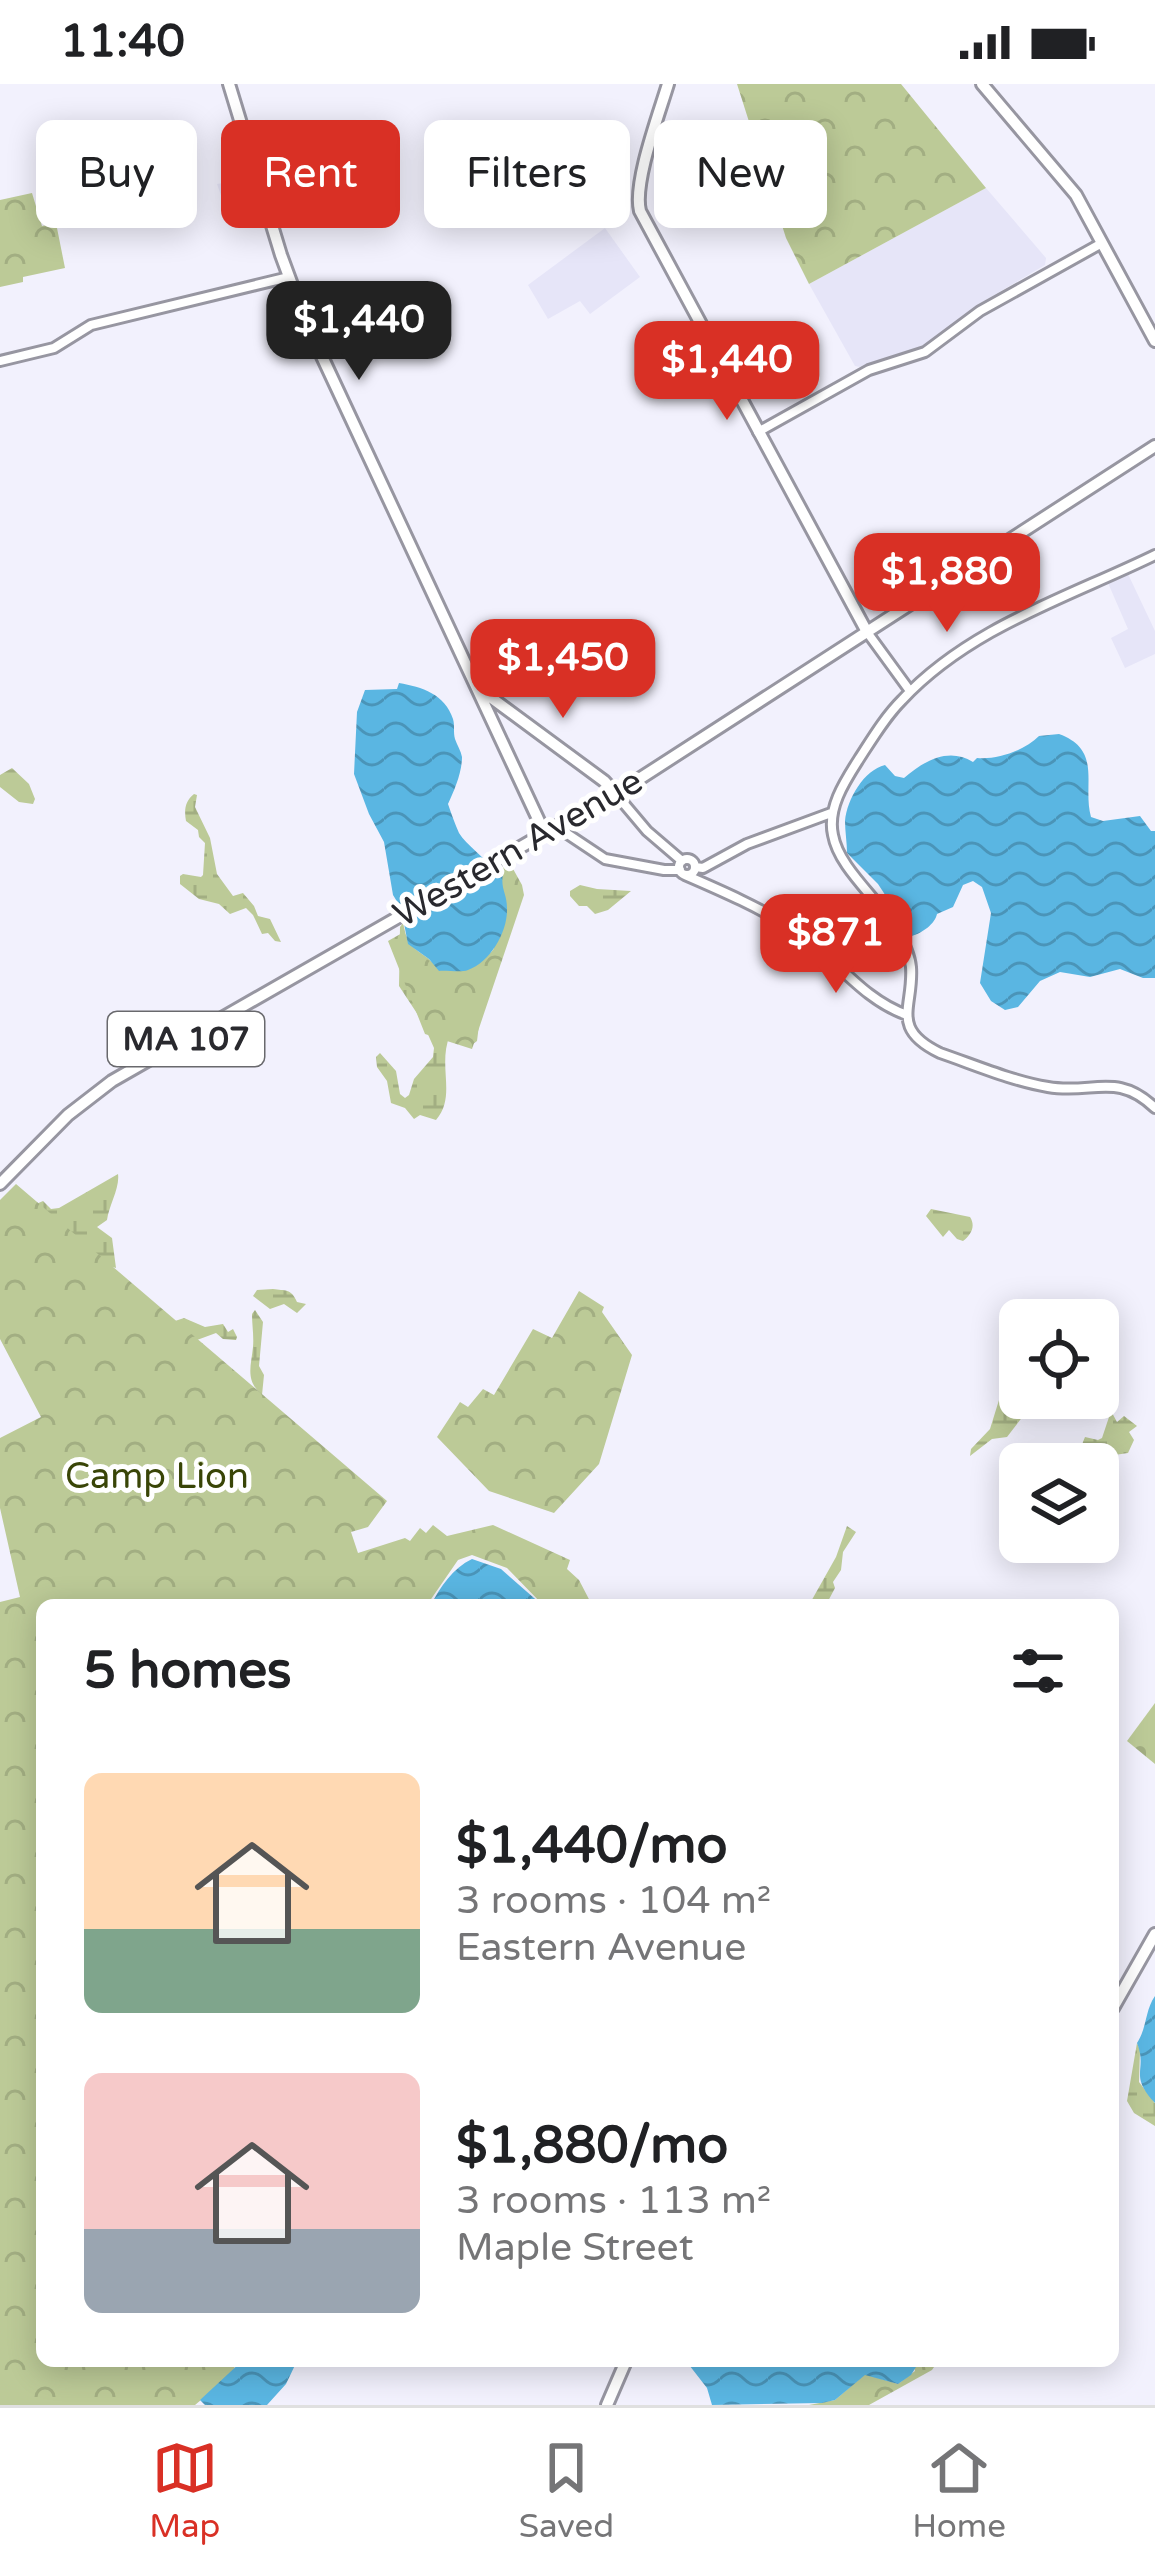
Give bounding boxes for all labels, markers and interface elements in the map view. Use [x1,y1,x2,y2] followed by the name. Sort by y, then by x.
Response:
[60,15,185,69] text: 11:40
[36,120,197,228] chip: Buy
[221,120,400,228] chip: Rent
[424,120,630,228] chip: Filters
[654,120,827,228] chip: New
[261,281,457,383] pin: $1,440
[293,296,425,343] text: $1,440
[629,321,825,423] pin: $1,440
[661,336,793,383] text: $1,440
[849,533,1045,635] pin: $1,880
[881,548,1013,595] text: $1,880
[465,619,661,721] pin: $1,450
[497,634,629,681] text: $1,450
[386,759,650,937] street label: Western Avenue
[765,894,907,996] pin: $871
[787,909,885,956] text: $871
[108,1012,264,1066] road number: MA 107
[999,1299,1119,1563] map controls
[999,1299,1119,1419] button: locate
[999,1443,1119,1563] button: layers
[65,1455,249,1498] park label: Camp Lion
[1005,1638,1071,1704] icon: filters
[84,1640,292,1702] text: 5 homes
[456,1815,727,1877] text: $1,440/mo
[180,1821,324,1965] icon: home
[456,1877,771,1924] text: 3 rooms · 104 m²
[456,1924,746,1971] text: Eastern Avenue
[456,2115,728,2177] text: $1,880/mo
[180,2121,324,2265] icon: home
[456,2177,771,2224] text: 3 rooms · 113 m²
[456,2224,694,2271] text: Maple Street
[149,2435,220,2546] tab: Map
[519,2435,614,2546] tab: Saved
[912,2435,1006,2546] tab: Home

